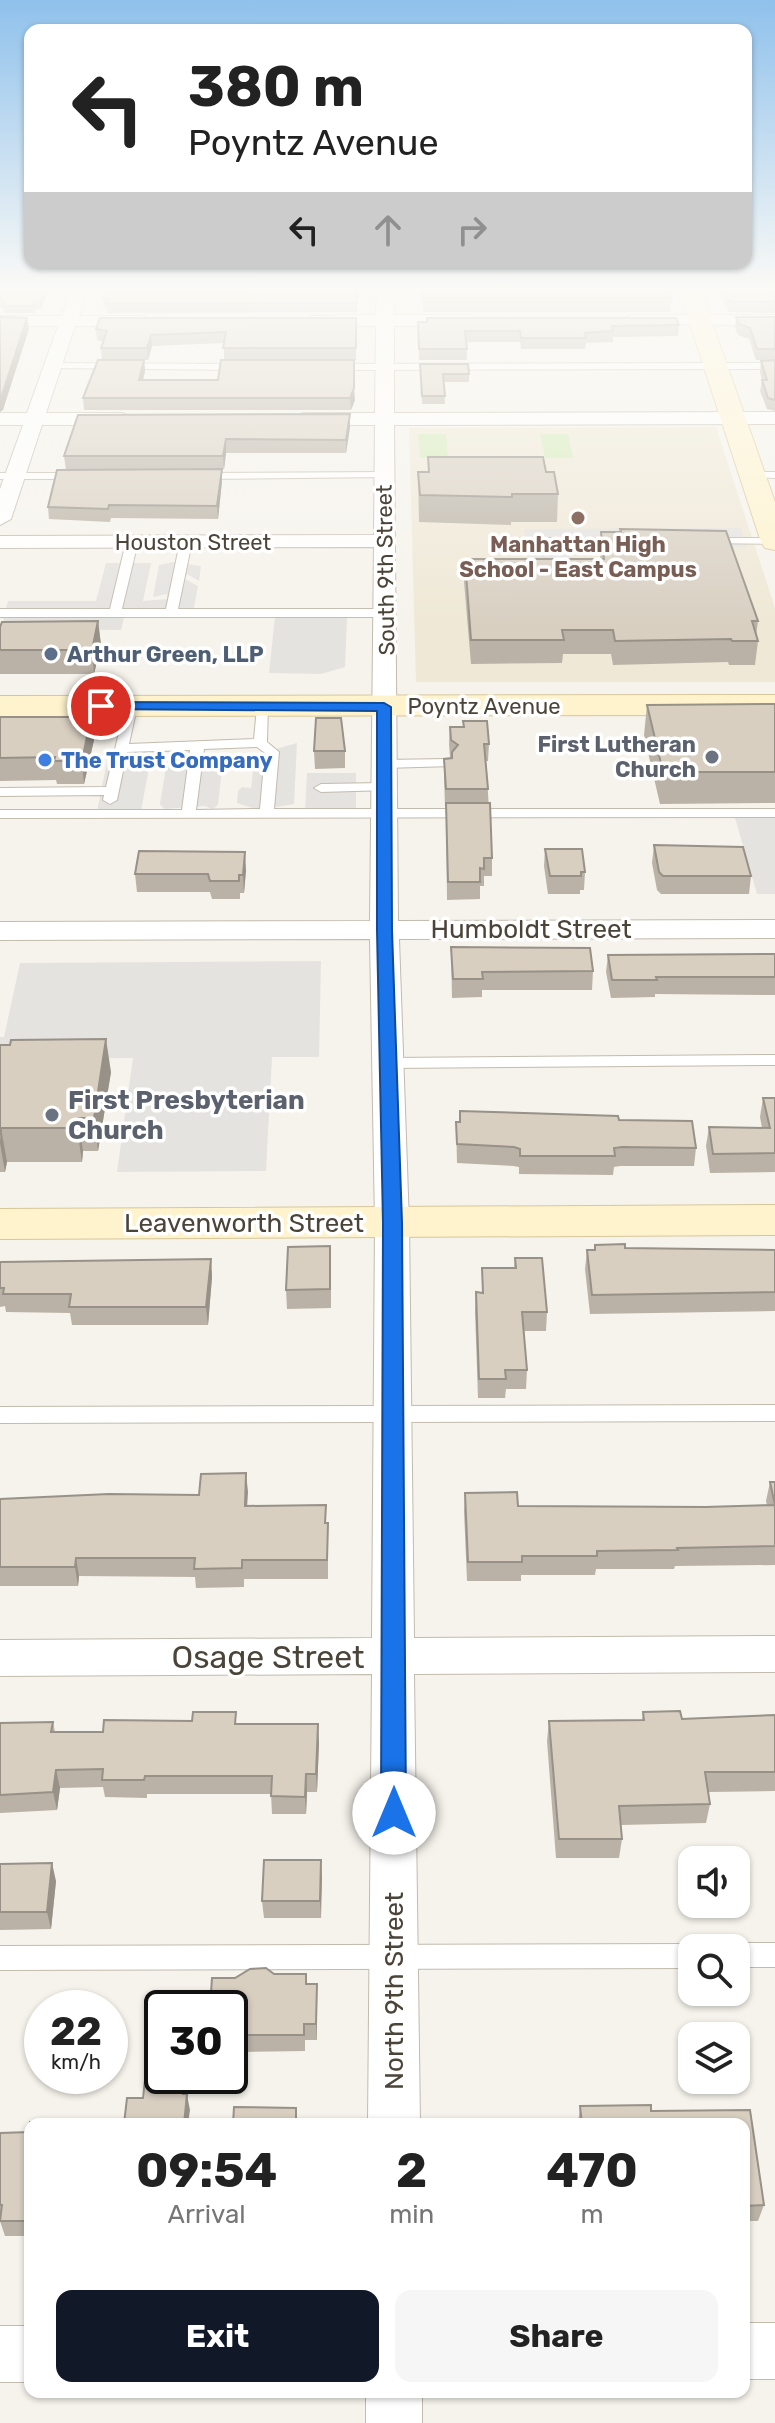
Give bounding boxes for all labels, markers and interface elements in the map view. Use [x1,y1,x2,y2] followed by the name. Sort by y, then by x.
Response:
[188,54,364,120] text: 380 m
[56,56,160,160] icon: left
[188,121,439,164] text: Poyntz Avenue
[282,208,326,252] icon: left
[366,208,410,252] icon: ahead
[450,208,494,252] icon: right
[371,484,400,656] street label: South 9th Street
[569,509,587,527] marker: Manhattan High School - East Campus
[115,529,272,556] street label: Houston Street
[459,531,697,583] place label: Manhattan High School - East Campus
[67,641,264,668] place label: Arthur Green, LLP
[42,645,60,663] marker: Arthur Green, LLP
[67,672,135,740] pin
[79,684,123,728] icon: arrive
[407,693,561,720] street label: Poyntz Avenue
[537,731,696,783] place label: First Lutheran Church
[61,747,273,774] place label: The Trust Company
[703,748,721,766] marker: First Lutheran Church
[36,751,54,769] marker: The Trust Company
[430,914,632,945] street label: Humboldt Street
[68,1085,305,1146] place label: First Presbyterian Church
[43,1106,61,1124] marker: First Presbyterian Church
[124,1208,364,1239] street label: Leavenworth Street
[171,1638,365,1676] street label: Osage Street
[352,1771,436,1855] position arrow
[678,1846,750,2094] map controls
[678,1846,750,1918] button: sound
[379,1892,410,2090] street label: North 9th Street
[678,1934,750,2006] button: search
[144,1990,248,2094] speed limit sign: 30
[50,2008,102,2055] text: 22
[678,2022,750,2094] button: layers
[51,2050,101,2074] text: km/h
[136,2142,277,2199] text: 09:54
[396,2142,427,2199] text: 2
[546,2142,638,2199] text: 470
[168,2199,246,2230] text: Arrival
[389,2199,434,2230] text: min
[581,2199,604,2230] text: m
[56,2290,379,2382] button: Exit
[395,2290,718,2382] button: Share

